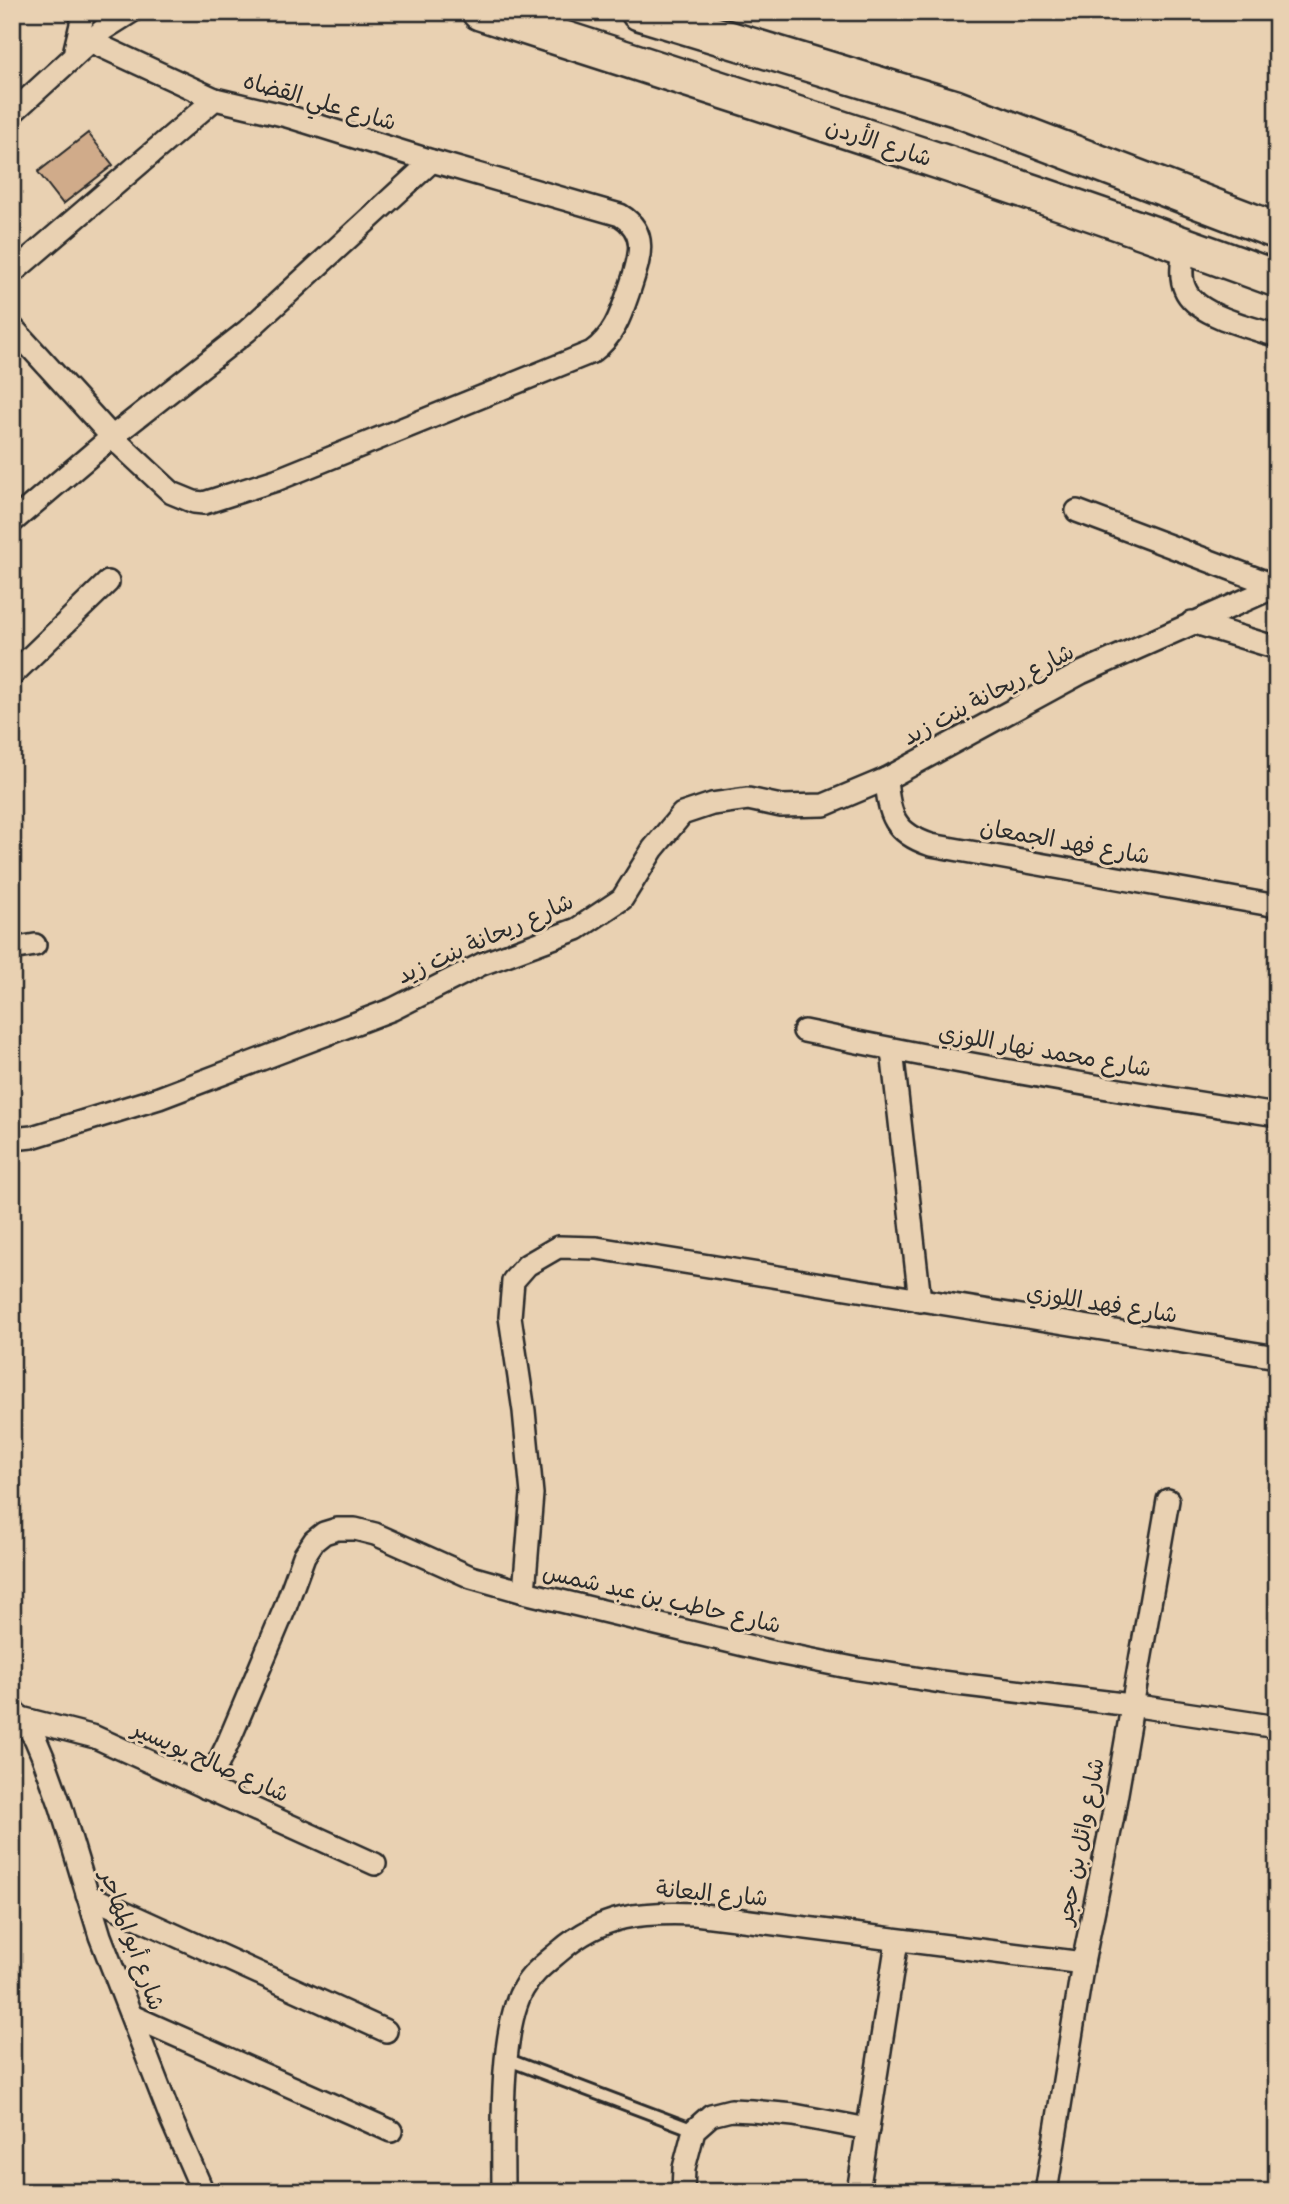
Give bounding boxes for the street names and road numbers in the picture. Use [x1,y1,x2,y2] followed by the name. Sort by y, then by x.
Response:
[238,60,401,143] street label: شارع علي القضاه
[820,106,937,179] street label: شارع الأردن
[895,632,1082,757] street label: شارع ريحانة بنت زيد
[977,806,1153,877] street label: شارع فهد الجمعان
[390,881,580,996] street label: شارع ريحانة بنت زيد
[935,1012,1155,1089] street label: شارع محمد نهار اللوزي
[1023,1271,1180,1336] street label: شارع فهد اللوزي
[539,1551,785,1646] street label: شارع حاطب بن عبد شمس
[124,1708,296,1814] street label: شارع صالح بويسير
[1044,1754,1117,1930] street label: شارع وائل بن حجر
[87,1862,177,2016] street label: شارع أبو المهاجر
[654,1868,770,1919] street label: شارع البعانة

